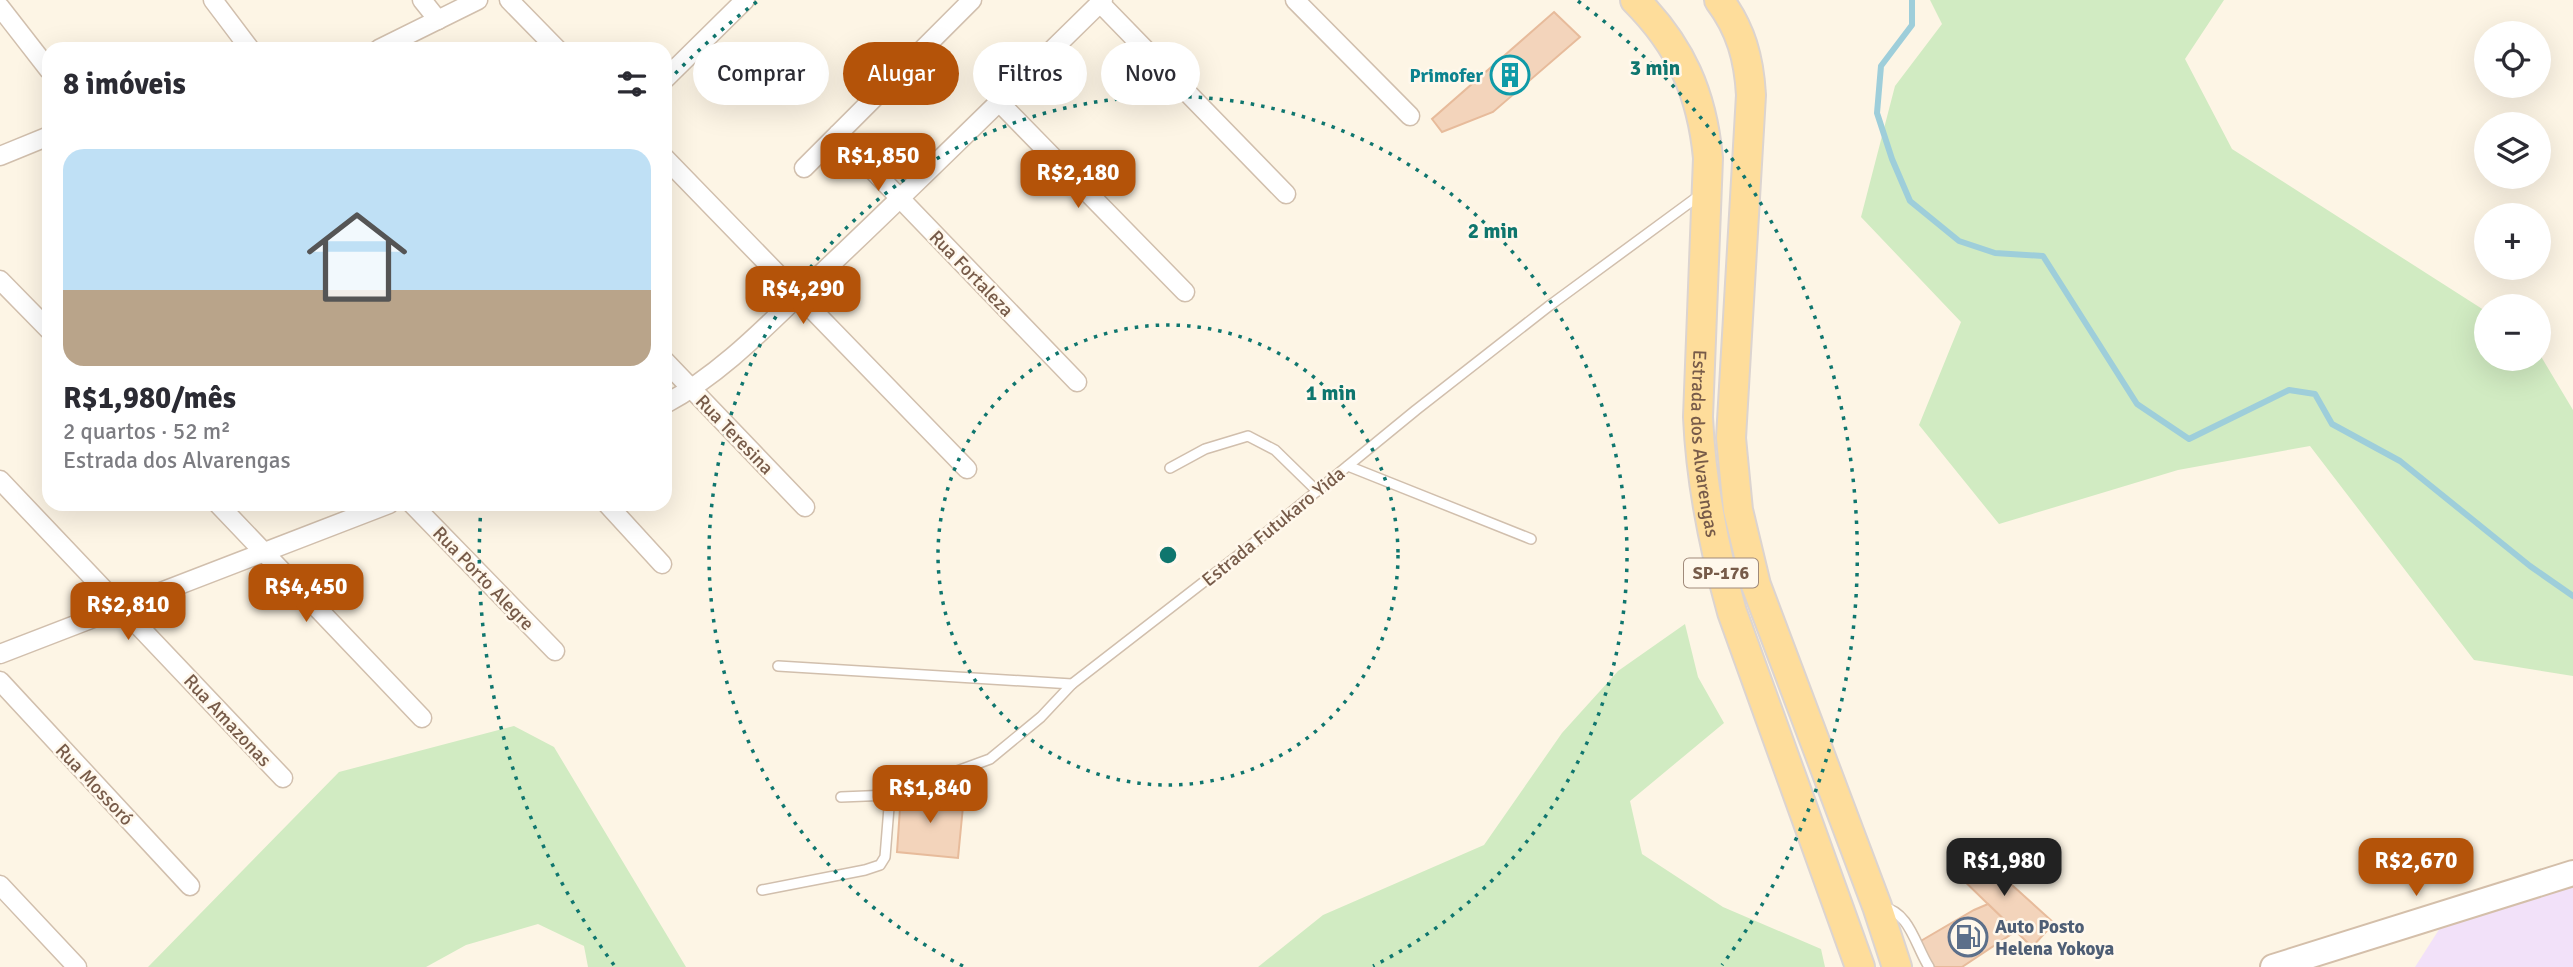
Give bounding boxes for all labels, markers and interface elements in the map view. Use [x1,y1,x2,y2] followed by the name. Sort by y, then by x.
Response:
[2474,21,2551,371] map controls
[2474,21,2551,98] button: locate
[693,42,829,105] chip: Comprar
[843,42,959,105] chip: Alugar
[973,42,1087,105] chip: Filtros
[1101,42,1200,105] chip: Novo
[1489,54,1531,96] building icon: Primofer
[1630,55,1680,81] text: 3 min
[1409,64,1483,88] place label: Primofer
[613,65,651,103] icon: filters
[63,66,186,103] text: 8 imóveis
[2474,112,2551,189] button: layers
[813,134,943,193] pin: R$1,850
[836,141,920,170] text: R$1,850
[1013,150,1143,210] pin: R$2,180
[1036,158,1120,187] text: R$2,180
[294,194,420,320] icon: home
[2474,203,2551,280] button: +
[1468,218,1518,244] text: 2 min
[924,225,1019,322] street label: Rua Fortaleza
[738,266,868,326] pin: R$4,290
[761,274,845,303] text: R$4,290
[2474,294,2551,371] button: −
[1685,349,1724,539] street label: Estrada dos Alvarengas
[63,380,236,417] text: R$1,980/mês
[1306,380,1356,406] text: 1 min
[690,390,778,480] street label: Rua Teresina
[63,417,231,446] text: 2 quartos · 52 m²
[63,446,291,475] text: Estrada dos Alvarengas
[1197,462,1350,592] street label: Estrada Futukaro Yida
[427,522,539,636] street label: Rua Porto Alegre
[1156,543,1180,567] centre of rings
[1684,558,1758,588] road number: SP-176
[241,564,371,624] pin: R$4,450
[264,572,348,601] text: R$4,450
[63,582,193,642] pin: R$2,810
[86,590,170,619] text: R$2,810
[178,669,276,772] street label: Rua Amazonas
[50,739,138,831] street label: Rua Mossoró
[865,766,995,825] pin: R$1,840
[888,773,972,802] text: R$1,840
[1939,838,2069,898] pin: R$1,980
[2351,838,2481,898] pin: R$2,670
[1962,846,2046,875] text: R$1,980
[2374,846,2458,875] text: R$2,670
[1995,915,2114,961] place label: Auto Posto Helena Yokoya
[1947,916,1989,958] fuel station icon: Auto Posto Helena Yokoya

